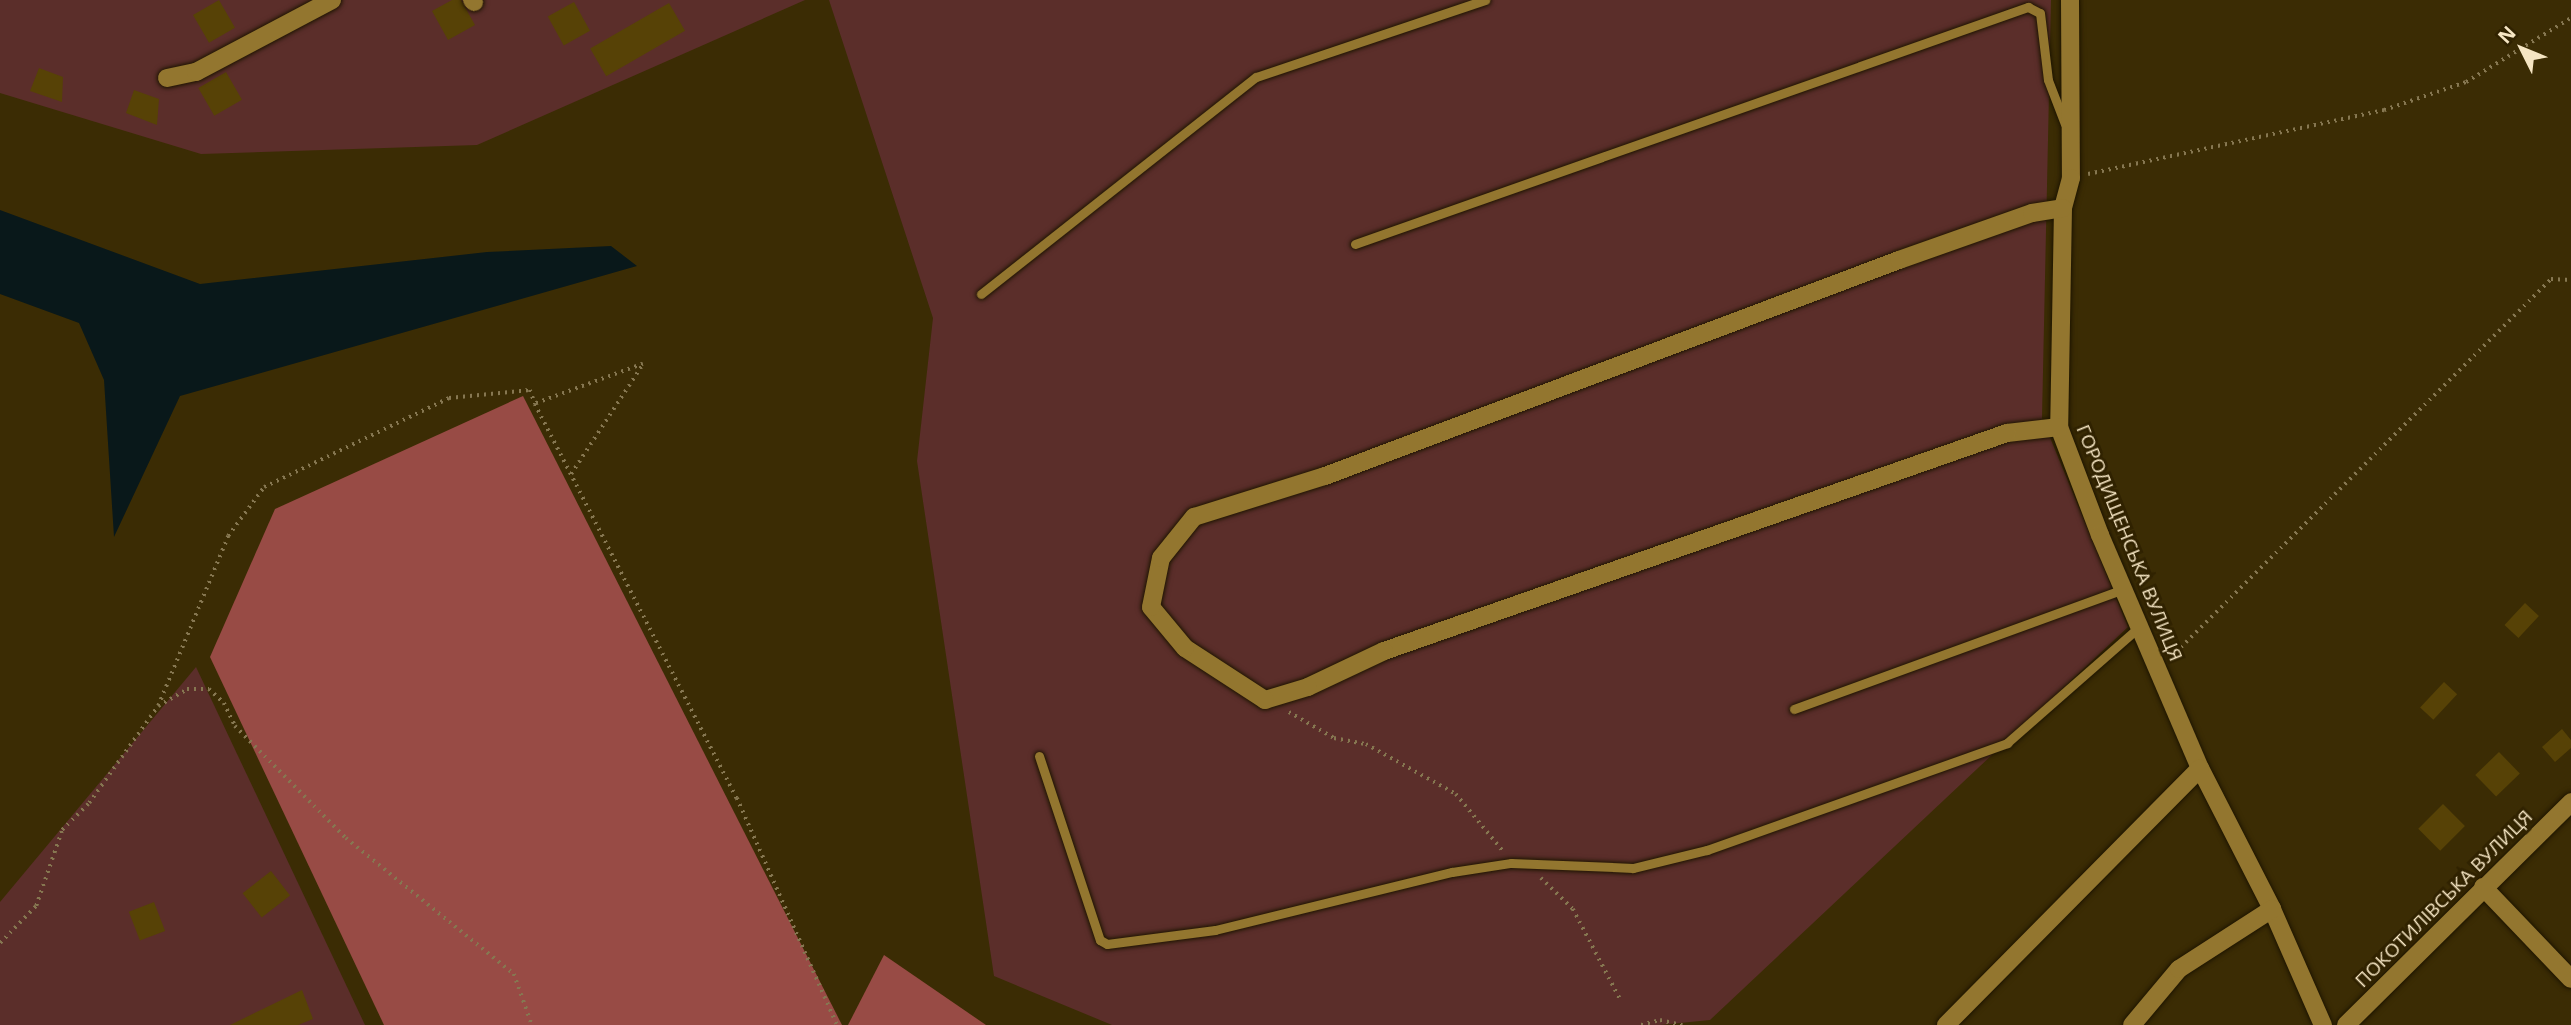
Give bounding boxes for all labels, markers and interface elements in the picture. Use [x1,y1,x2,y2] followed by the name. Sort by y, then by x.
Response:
[2487,14,2557,84] north arrow
[2492,20,2521,49] text: N
[2071,421,2187,665] street label: ГОРОДИЩЕНСЬКА ВУЛИЦЯ
[2351,806,2537,992] street label: ПОКОТИЛІВСЬКА ВУЛИЦЯ

